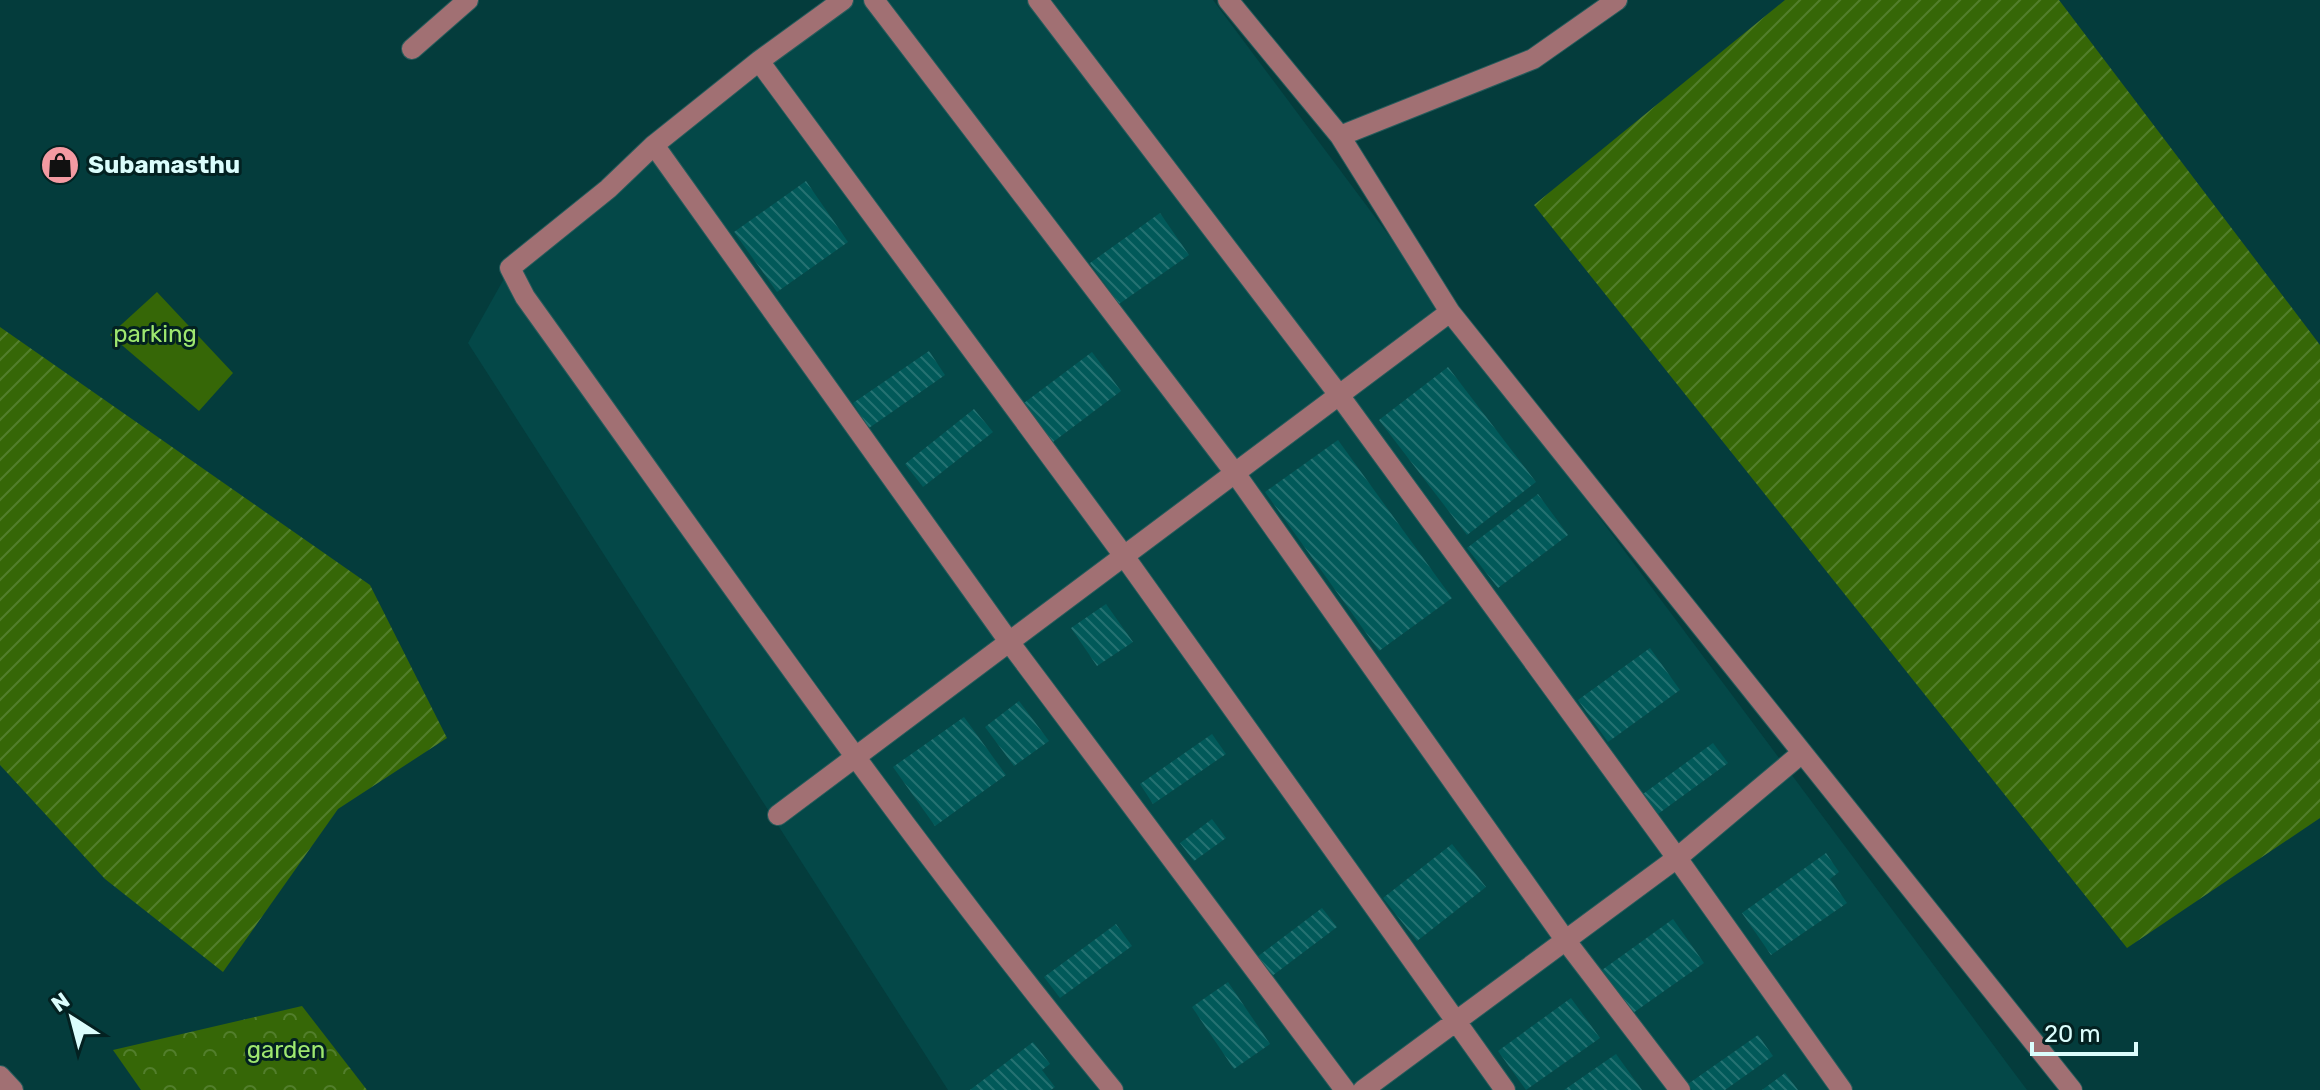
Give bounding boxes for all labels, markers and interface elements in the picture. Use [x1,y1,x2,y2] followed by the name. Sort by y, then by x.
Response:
[39,144,81,186] shop icon: Subamasthu
[88,151,240,179] place label: Subamasthu
[113,320,197,348] park label: parking
[32,978,112,1058] north arrow
[46,987,75,1018] text: N
[2032,1006,2136,1056] scale bar
[2044,1020,2101,1048] text: 20 m
[247,1036,325,1064] park label: garden

